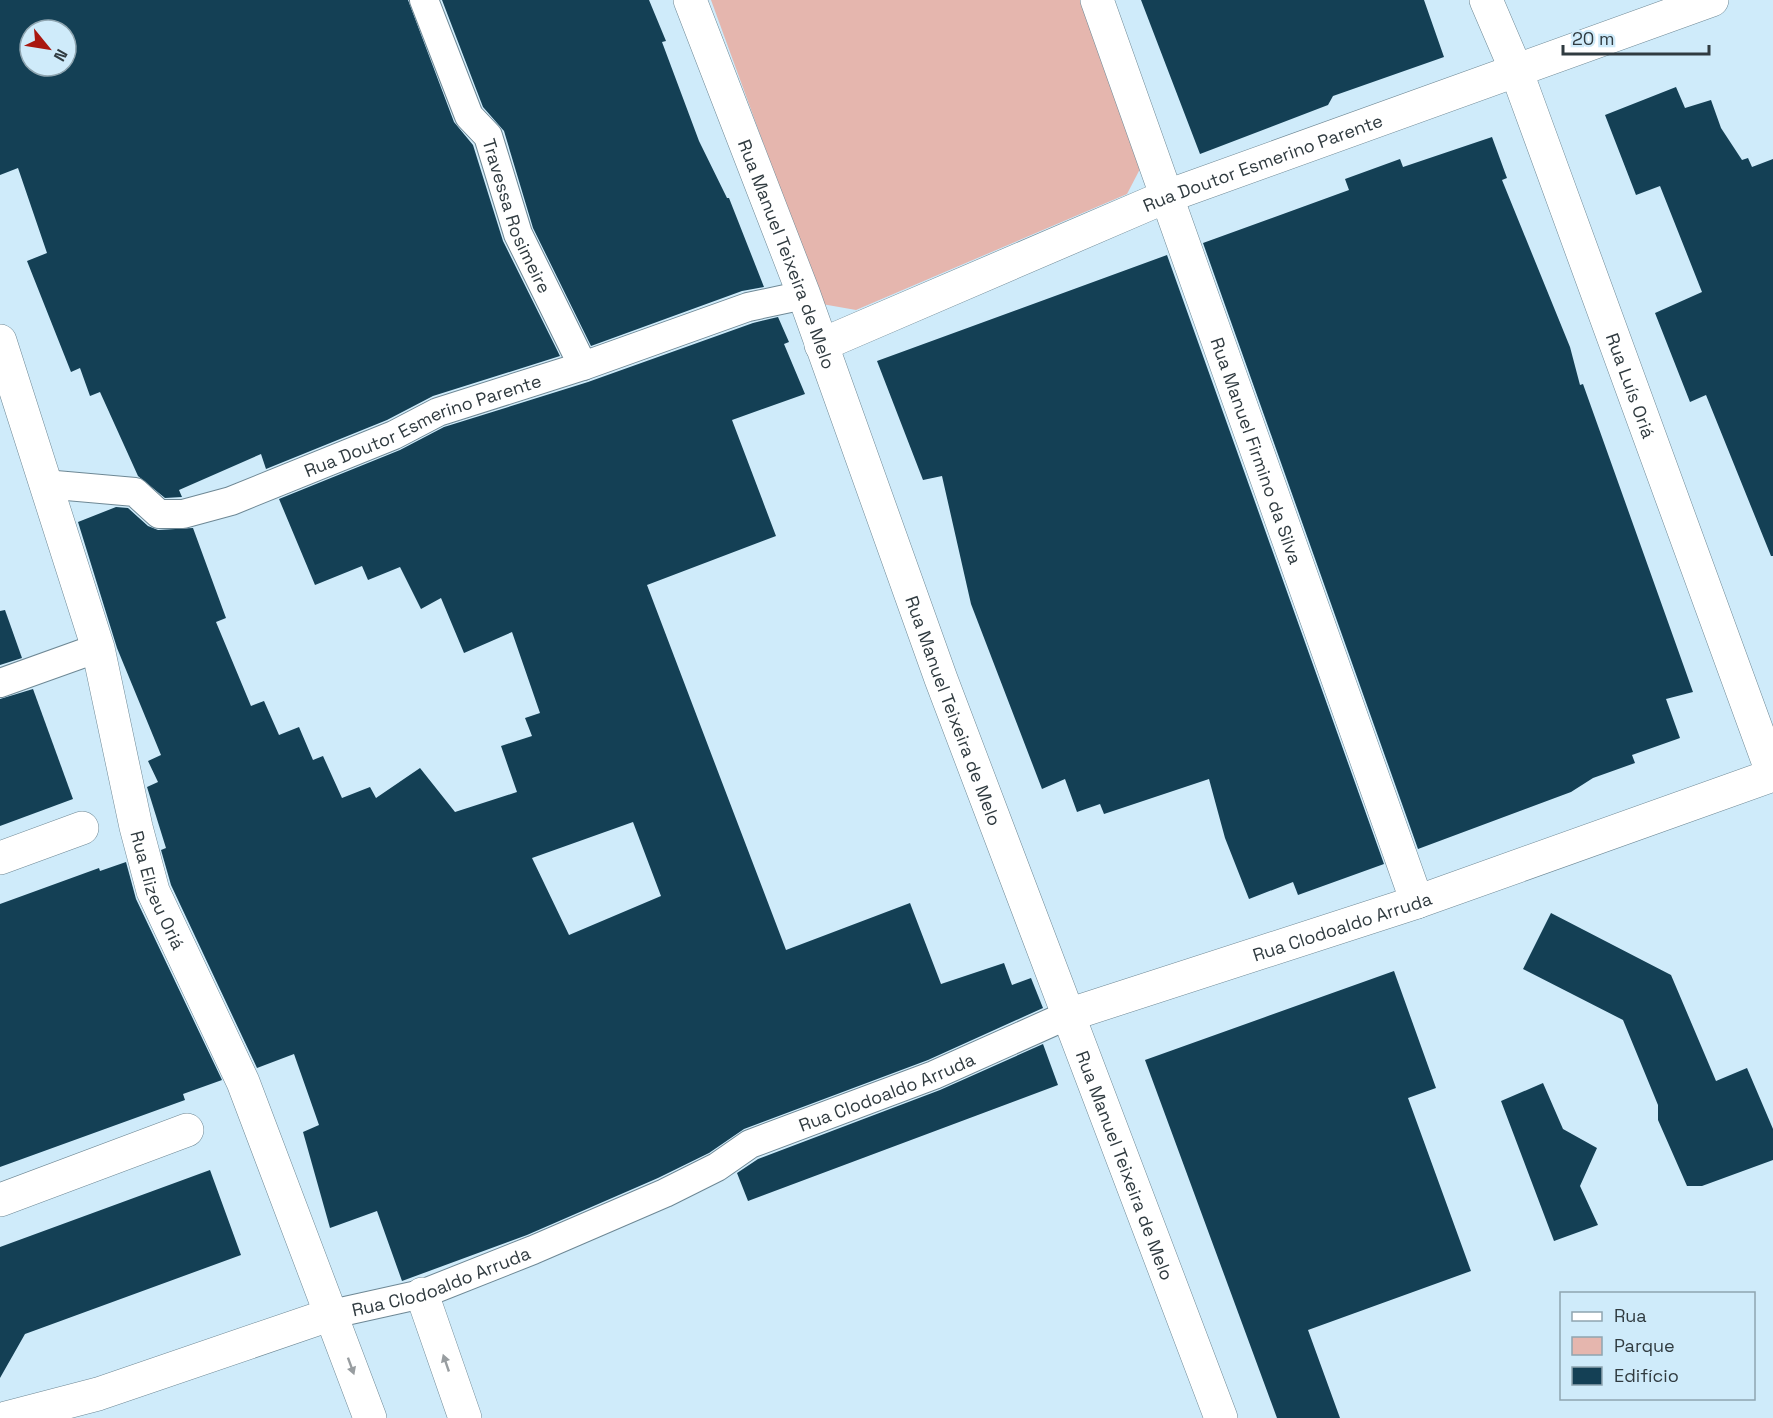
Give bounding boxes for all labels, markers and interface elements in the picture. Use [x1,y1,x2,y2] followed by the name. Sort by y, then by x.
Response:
[18,18,78,78] north arrow
[1563,18,1708,56] scale bar
[1572,27,1615,50] text: 20 m
[49,45,72,65] text: N
[1139,108,1385,217] street label: Rua Doutor Esmerino Parente
[478,136,557,297] street label: Travessa Rosimeire
[733,136,841,372] street label: Rua Manuel Teixeira de Melo
[1601,330,1661,441] street label: Rua Luís Oriá
[1206,334,1308,567] street label: Rua Manuel Firmino da Silva
[301,369,544,482] street label: Rua Doutor Esmerino Parente
[901,592,1007,829] street label: Rua Manuel Teixeira de Melo
[126,828,190,953] street label: Rua Elizeu Oriá
[1249,886,1435,966] street label: Rua Clodoaldo Arruda
[795,1047,978,1136] street label: Rua Clodoaldo Arruda
[1071,1047,1179,1283] street label: Rua Manuel Teixeira de Melo
[350,1241,533,1321] street label: Rua Clodoaldo Arruda
[1560,1292,1755,1400] legend
[1614,1304,1647,1327] text: Rua
[1614,1334,1675,1357] text: Parque
[441,1354,451,1372] one-way arrow
[346,1357,356,1375] one-way arrow
[1614,1364,1679,1387] text: Edifício

